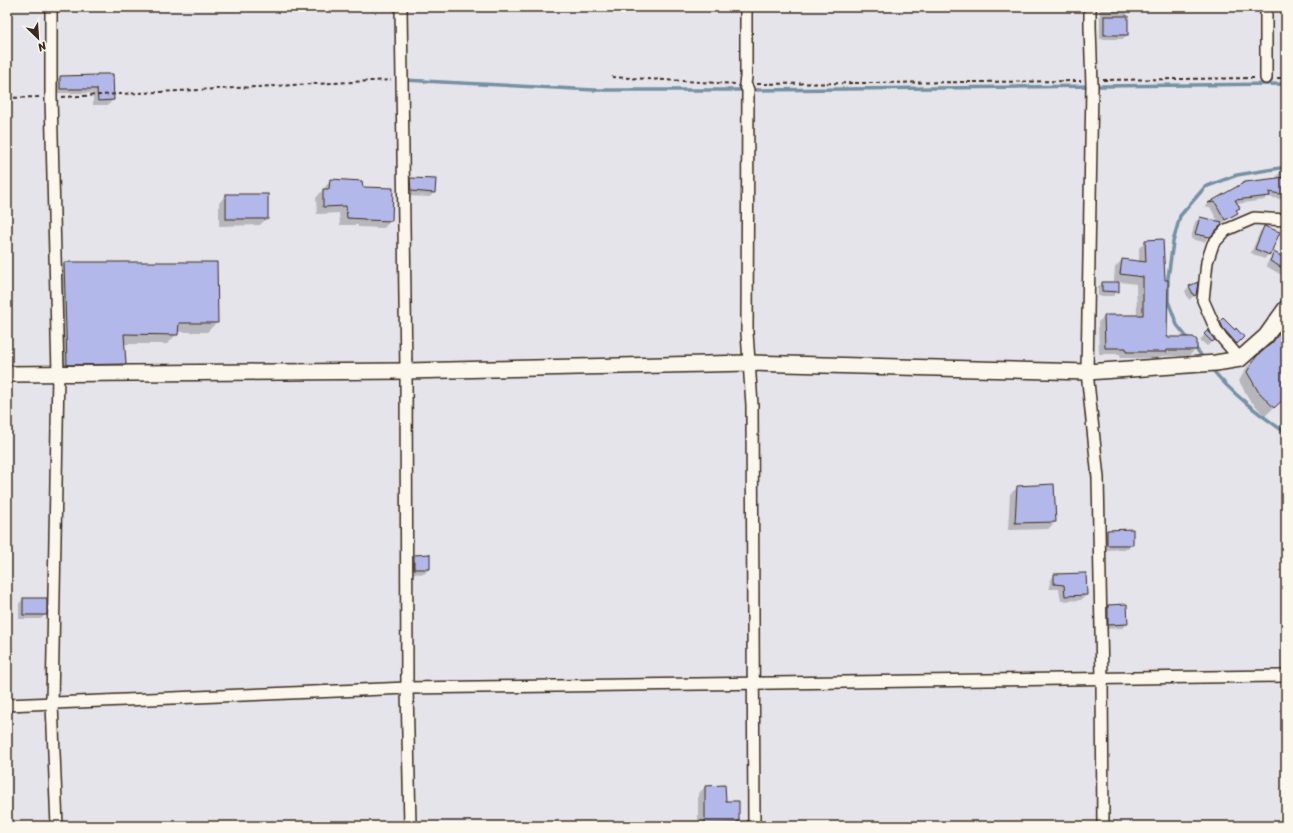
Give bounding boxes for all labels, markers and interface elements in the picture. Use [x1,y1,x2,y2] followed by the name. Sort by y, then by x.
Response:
[18,18,58,58] north arrow
[34,36,50,57] text: N

